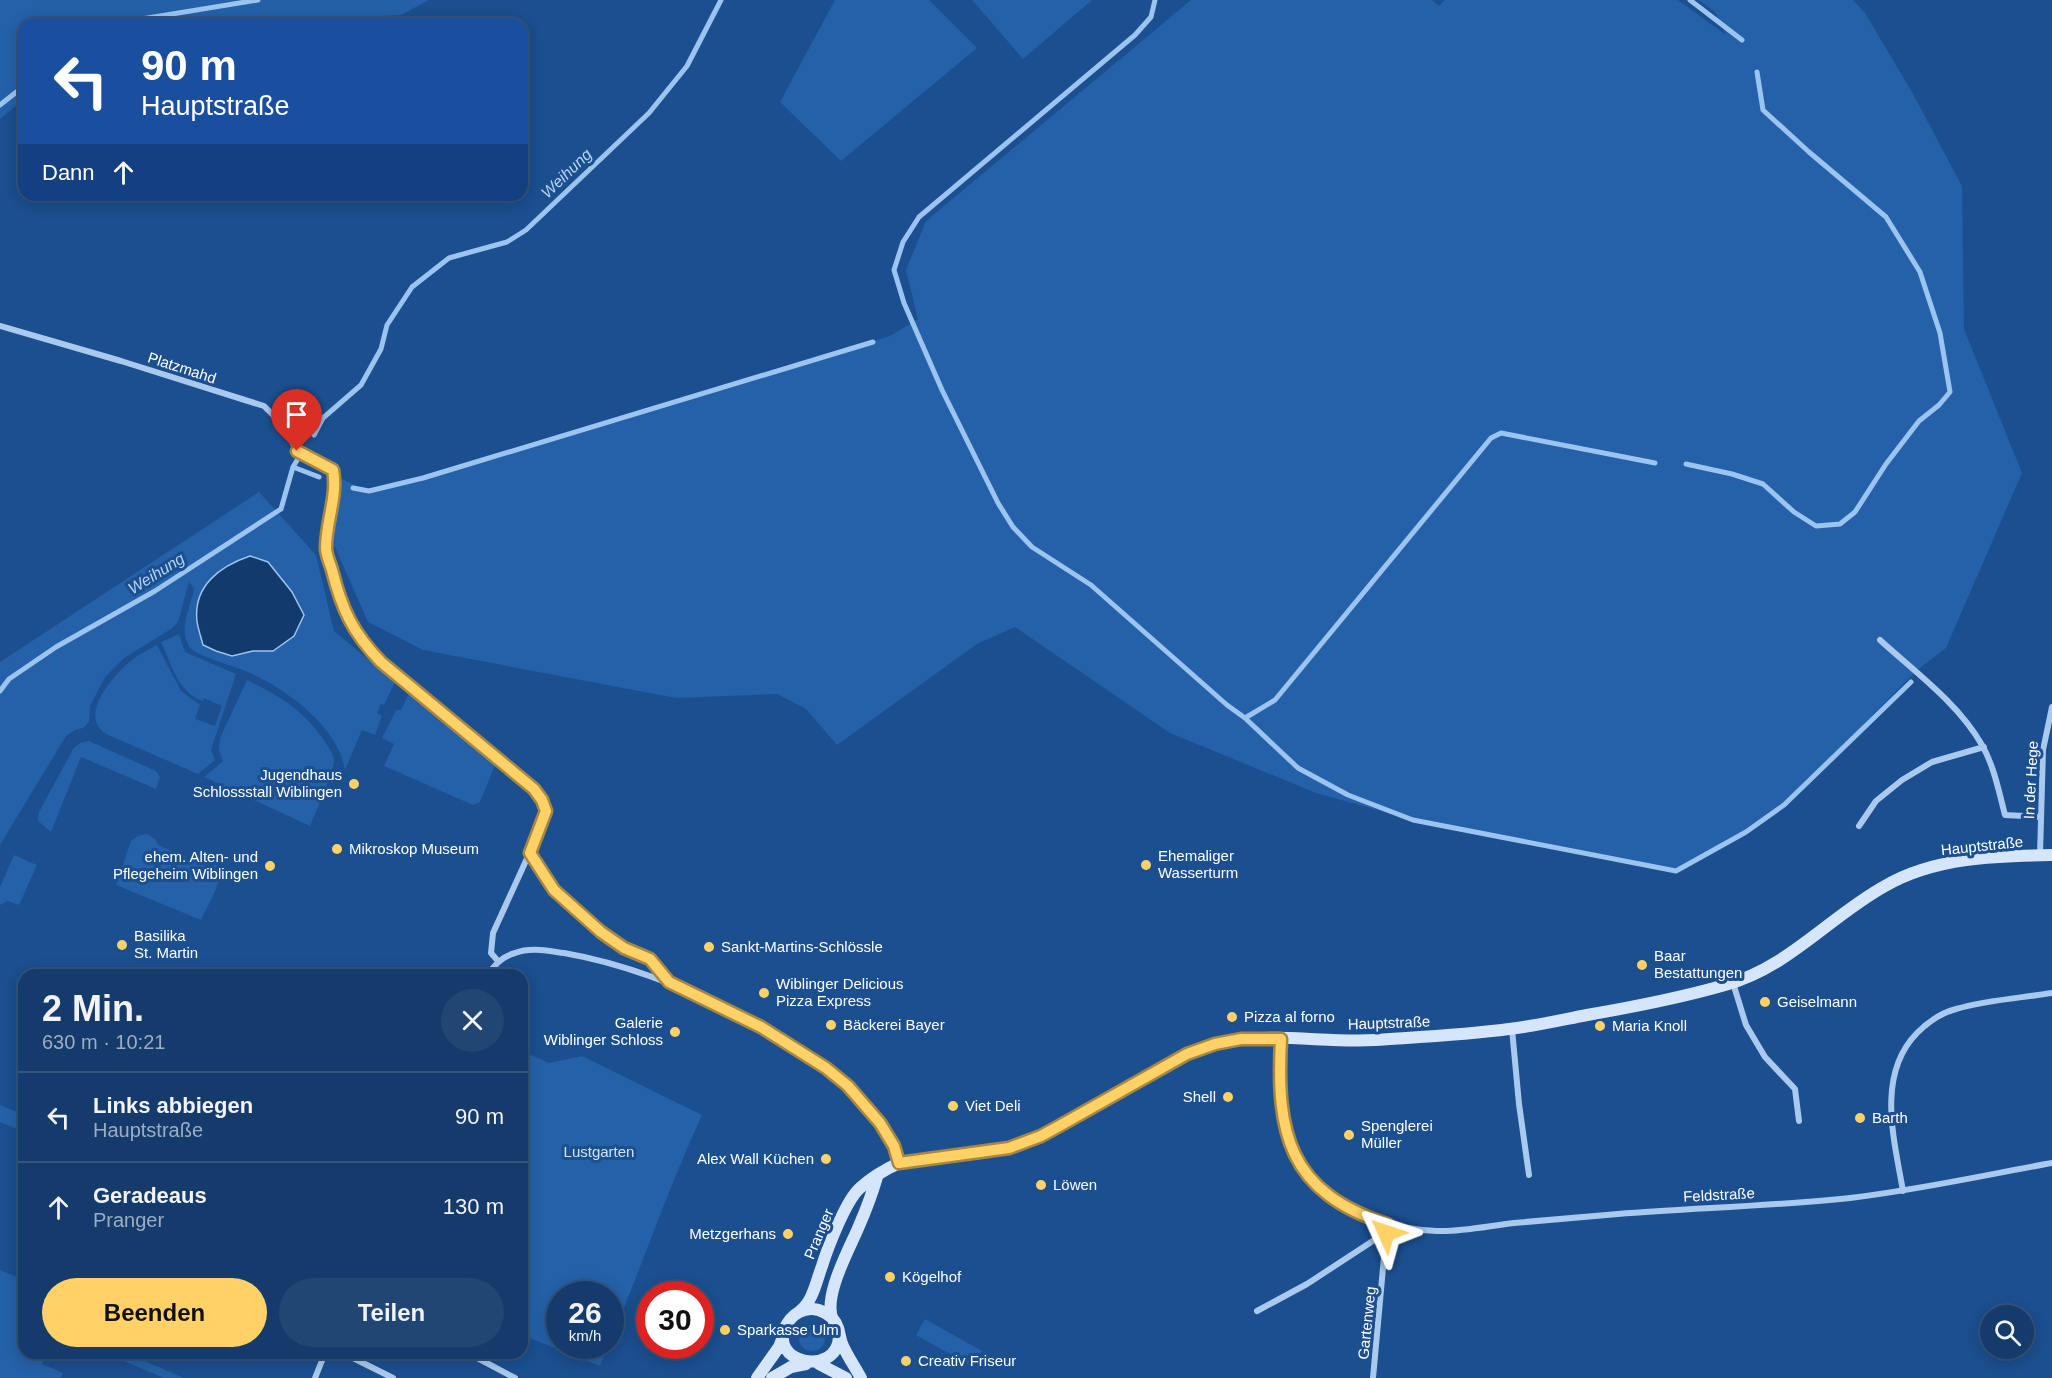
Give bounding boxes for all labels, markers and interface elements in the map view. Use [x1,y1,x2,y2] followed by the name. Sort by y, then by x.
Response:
[42,42,120,120] icon: left
[141,42,237,89] text: 90 m
[141,91,290,121] text: Hauptstraße
[538,145,595,201] water label: Weihung
[107,156,140,189] icon: ahead
[42,160,95,185] text: Dann
[146,348,218,387] street label: Platzmahd
[271,389,322,451] pin
[280,398,313,431] icon: arrive
[125,550,188,597] water label: Weihung
[2020,740,2041,820] street label: In der Hege
[193,766,342,800] place label: Jugendhaus Schlossstall Wiblingen
[347,777,361,791] marker: Jugendhaus Schlossstall Wiblingen
[1940,833,2024,858] street label: Hauptstraße
[349,840,479,857] place label: Mikroskop Museum
[330,842,344,856] marker: Mikroskop Museum
[1158,847,1238,881] place label: Ehemaliger Wasserturm
[113,848,258,882] place label: ehem. Alten- und Pflegeheim Wiblingen
[1139,858,1153,872] marker: Ehemaliger Wasserturm
[263,859,277,873] marker: ehem. Alten- und Pflegeheim Wiblingen
[134,927,198,961] place label: Basilika St. Martin
[115,938,129,952] marker: Basilika St. Martin
[721,938,883,955] place label: Sankt-Martins-Schlössle
[702,940,716,954] marker: Sankt-Martins-Schlössle
[1654,947,1742,981] place label: Baar Bestattungen
[1635,958,1649,972] marker: Baar Bestattungen
[776,975,904,1009] place label: Wiblinger Delicious Pizza Express
[757,986,771,1000] marker: Wiblinger Delicious Pizza Express
[42,988,144,1029] text: 2 Min.
[441,989,504,1052] button: close
[1777,993,1857,1010] place label: Geiselmann
[1758,995,1772,1009] marker: Geiselmann
[1244,1008,1335,1025] place label: Pizza al forno
[1225,1010,1239,1024] marker: Pizza al forno
[1347,1013,1431,1032] street label: Hauptstraße
[544,1014,663,1048] place label: Galerie Wiblinger Schloss
[843,1016,945,1033] place label: Bäckerei Bayer
[1612,1017,1687,1034] place label: Maria Knoll
[824,1018,838,1032] marker: Bäckerei Bayer
[1593,1019,1607,1033] marker: Maria Knoll
[668,1025,682,1039] marker: Galerie Wiblinger Schloss
[42,1031,165,1053] text: 630 m · 10:21
[1183,1088,1216,1105] place label: Shell
[1221,1090,1235,1104] marker: Shell
[93,1093,253,1118] text: Links abbiegen
[965,1097,1021,1114] place label: Viet Deli
[946,1099,960,1113] marker: Viet Deli
[42,1101,75,1134] icon: left
[455,1104,504,1129] text: 90 m
[1872,1109,1908,1126] place label: Barth
[1853,1111,1867,1125] marker: Barth
[1361,1117,1433,1151] place label: Spenglerei Müller
[93,1119,203,1141] text: Hauptstraße
[1342,1128,1356,1142] marker: Spenglerei Müller
[564,1143,634,1160] park label: Lustgarten
[697,1150,814,1167] place label: Alex Wall Küchen
[819,1152,833,1166] marker: Alex Wall Küchen
[1053,1176,1097,1193] place label: Löwen
[1034,1178,1048,1192] marker: Löwen
[93,1183,207,1208] text: Geradeaus
[1683,1184,1755,1205] street label: Feldstraße
[42,1191,75,1224] icon: ahead
[443,1194,504,1219] text: 130 m
[1354,1201,1418,1265] position arrow
[800,1206,837,1262] street label: Pranger
[93,1209,164,1231] text: Pranger
[689,1225,776,1242] place label: Metzgerhans
[781,1227,795,1241] marker: Metzgerhans
[902,1268,962,1285] place label: Kögelhof
[883,1270,897,1284] marker: Kögelhof
[42,1278,267,1347] button: Beenden
[279,1278,504,1347] button: Teilen
[636,1281,714,1359] speed limit sign: 30
[1354,1286,1379,1360] street label: Gartenweg
[568,1296,602,1329] text: 26
[1980,1305,2034,1359] map controls
[1980,1305,2034,1359] button: search
[737,1321,839,1338] place label: Sparkasse Ulm
[718,1323,732,1337] marker: Sparkasse Ulm
[569,1327,601,1344] text: km/h
[918,1352,1016,1369] place label: Creativ Friseur
[899,1354,913,1368] marker: Creativ Friseur

